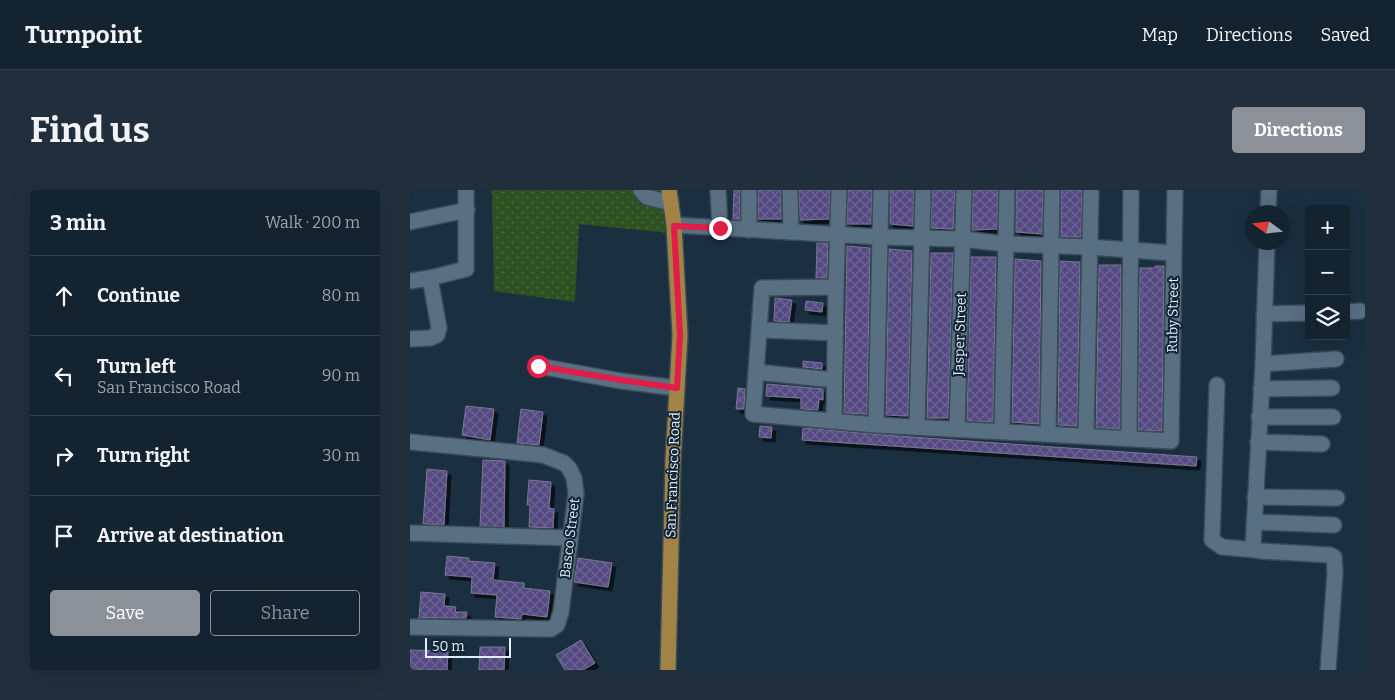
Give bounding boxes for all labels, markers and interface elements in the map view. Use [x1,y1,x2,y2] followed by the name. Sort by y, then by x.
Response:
[25,21,142,49] text: Turnpoint
[1142,24,1178,46] text: Map
[1206,24,1293,46] text: Directions
[1321,24,1370,46] text: Saved
[1232,107,1365,153] button: Directions
[30,109,150,151] text: Find us
[1245,205,1290,250] north arrow
[1305,205,1350,340] map controls
[1305,205,1350,250] button: +
[50,210,106,236] text: 3 min
[265,213,360,232] text: Walk · 200 m
[709,217,732,240] route end
[1305,250,1350,295] button: −
[1164,277,1182,353] street label: Ruby Street
[50,282,78,310] icon: ahead
[97,284,180,307] text: Continue
[322,286,360,305] text: 80 m
[950,292,970,377] street label: Jasper Street
[1305,295,1350,340] button: layers
[97,355,176,378] text: Turn left
[527,355,550,378] route start
[50,362,78,390] icon: left
[322,366,360,385] text: 90 m
[97,378,241,397] text: San Francisco Road
[662,412,684,538] street label: San Francisco Road
[50,442,78,470] icon: right
[97,444,190,467] text: Turn right
[322,446,360,465] text: 30 m
[557,497,583,579] street label: Basco Street
[50,522,78,550] icon: arrive
[97,524,284,547] text: Arrive at destination
[50,590,200,636] button: Save
[210,590,360,636] button: Share
[425,635,511,658] scale bar
[432,638,465,655] text: 50 m

